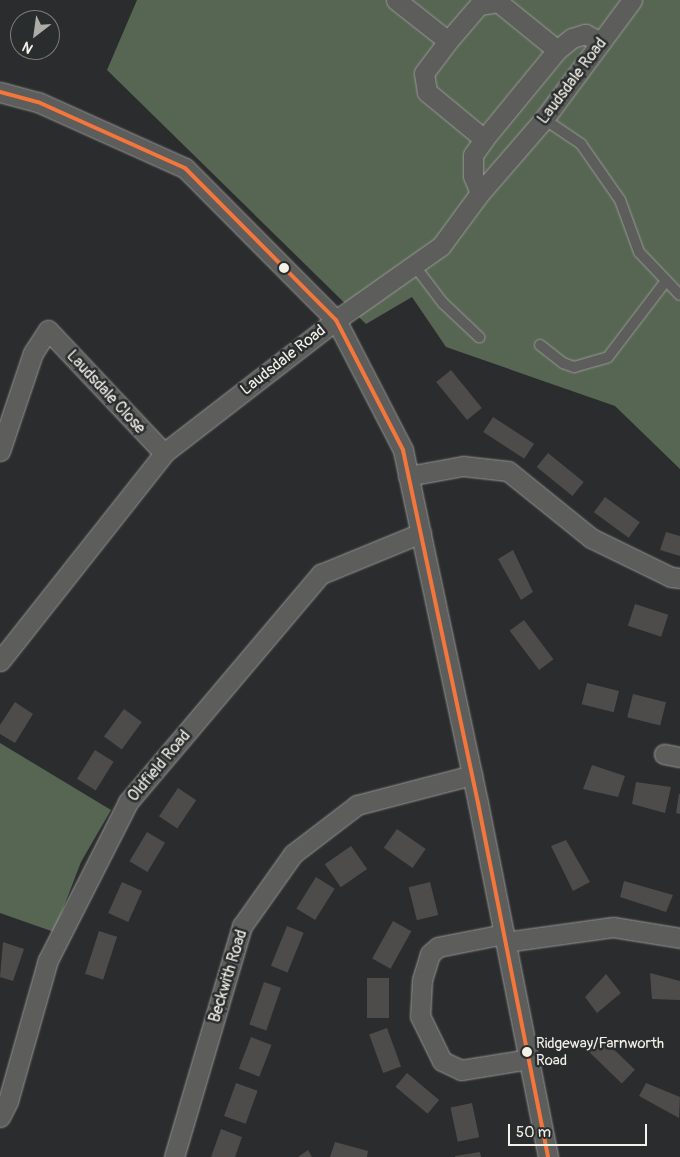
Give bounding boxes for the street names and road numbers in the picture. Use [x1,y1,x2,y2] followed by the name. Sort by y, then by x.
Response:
[533,34,611,128] street label: Laudsdale Road
[237,321,329,399] street label: Laudsdale Road
[63,346,149,438] street label: Laudsdale Close
[124,726,194,806] street label: Oldfield Road
[205,927,251,1025] street label: Beckwith Road

